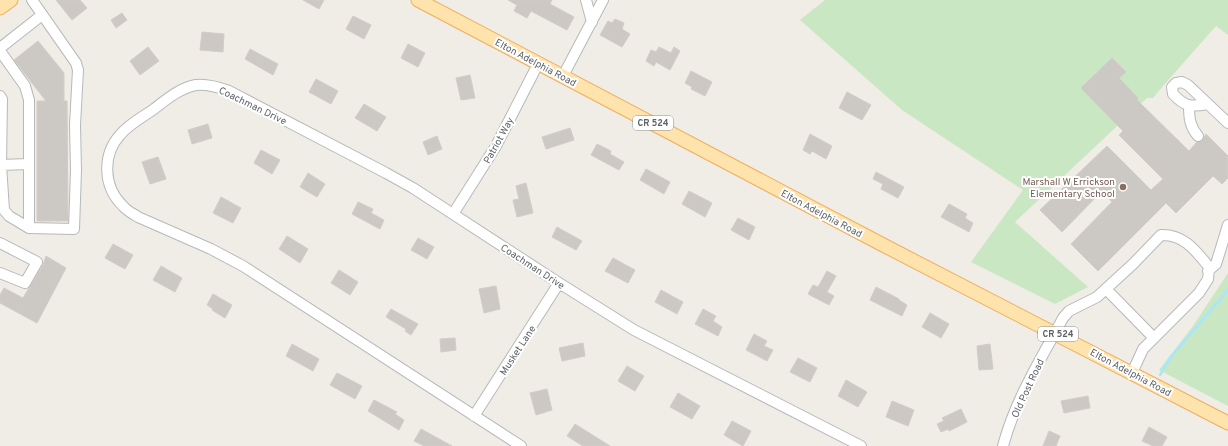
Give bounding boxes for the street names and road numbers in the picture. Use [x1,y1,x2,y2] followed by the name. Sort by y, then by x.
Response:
[492,36,578,90] street label: Elton Adelphia Road
[216,84,288,128] street label: Coachman Drive
[481,115,517,166] street label: Patriot Way
[633,116,673,130] road number: CR 524
[778,187,864,241] street label: Elton Adelphia Road
[498,242,567,293] street label: Coachman Drive
[497,323,539,378] street label: Musket Lane
[1038,327,1078,341] road number: CR 524
[1087,346,1173,400] street label: Elton Adelphia Road
[1009,357,1048,420] street label: Old Post Road

